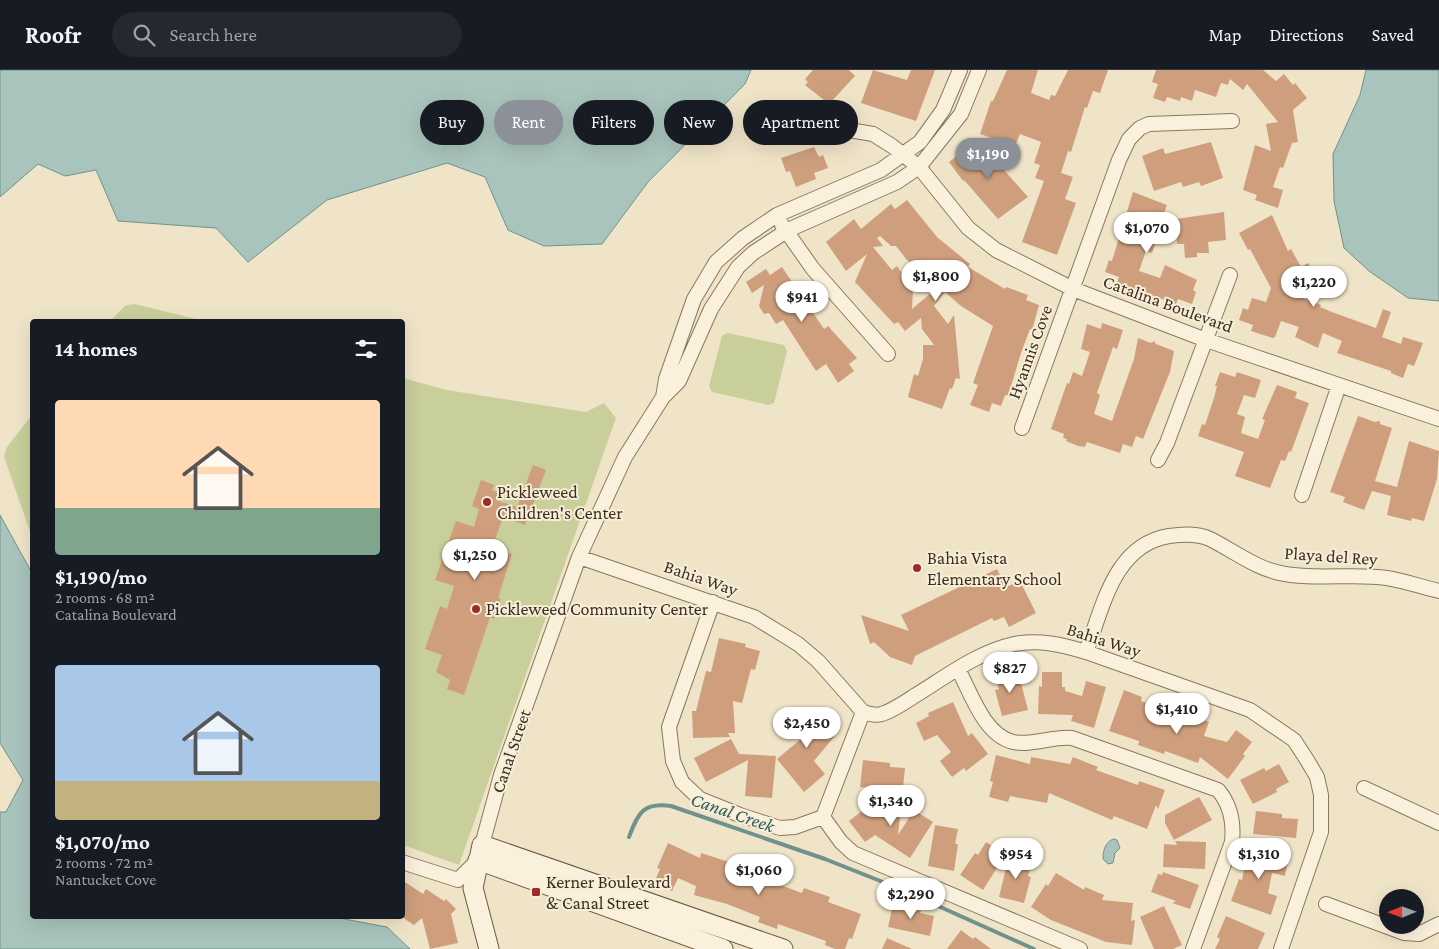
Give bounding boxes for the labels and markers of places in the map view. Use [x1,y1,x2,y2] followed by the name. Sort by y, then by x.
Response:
[947,138,1029,180] pin: $1,190
[1106,212,1188,254] pin: $1,070
[895,260,977,302] pin: $1,800
[1273,266,1355,308] pin: $1,220
[772,280,832,323] pin: $941
[497,482,623,523] place label: Pickleweed Children's Center
[481,496,493,508] marker: Pickleweed Children's Center
[434,538,516,581] pin: $1,250
[927,548,1062,589] place label: Bahia Vista Elementary School
[911,562,923,574] marker: Bahia Vista Elementary School
[486,599,709,619] place label: Pickleweed Community Center
[470,603,482,615] marker: Pickleweed Community Center
[980,652,1040,694] pin: $827
[1136,692,1218,735] pin: $1,410
[766,706,848,749] pin: $2,450
[850,784,932,827] pin: $1,340
[986,838,1046,880] pin: $954
[1218,838,1300,880] pin: $1,310
[718,854,800,896] pin: $1,060
[546,872,671,913] place label: Kerner Boulevard & Canal Street
[870,878,952,920] pin: $2,290
[530,886,542,898] marker: Kerner Boulevard & Canal Street

